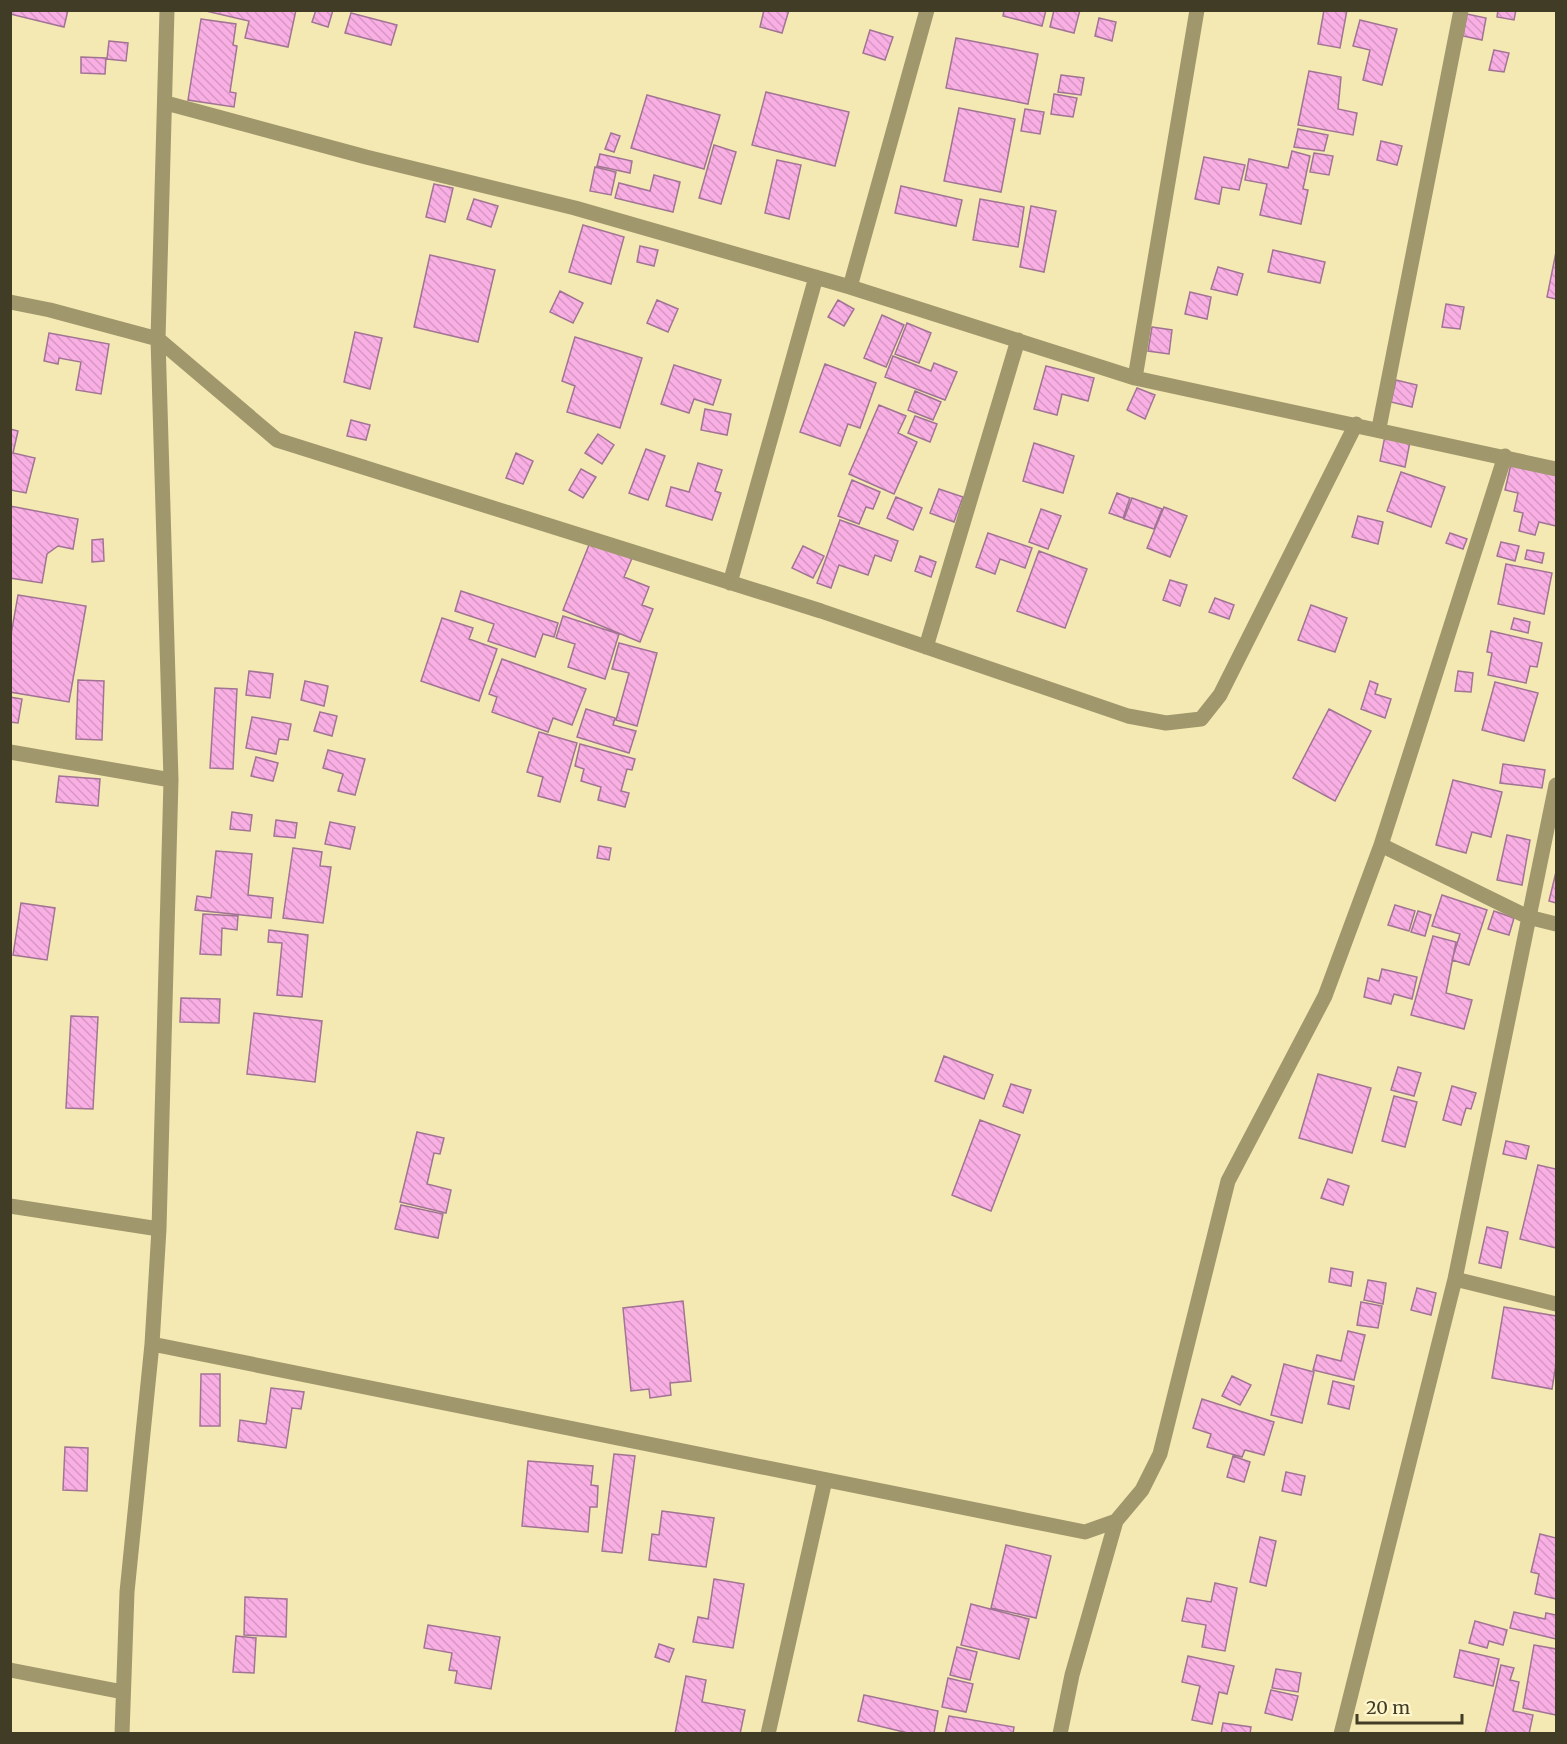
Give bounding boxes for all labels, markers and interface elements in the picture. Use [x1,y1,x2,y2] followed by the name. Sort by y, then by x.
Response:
[1357,1687,1462,1725] scale bar
[1366,1696,1410,1719] text: 20 m

